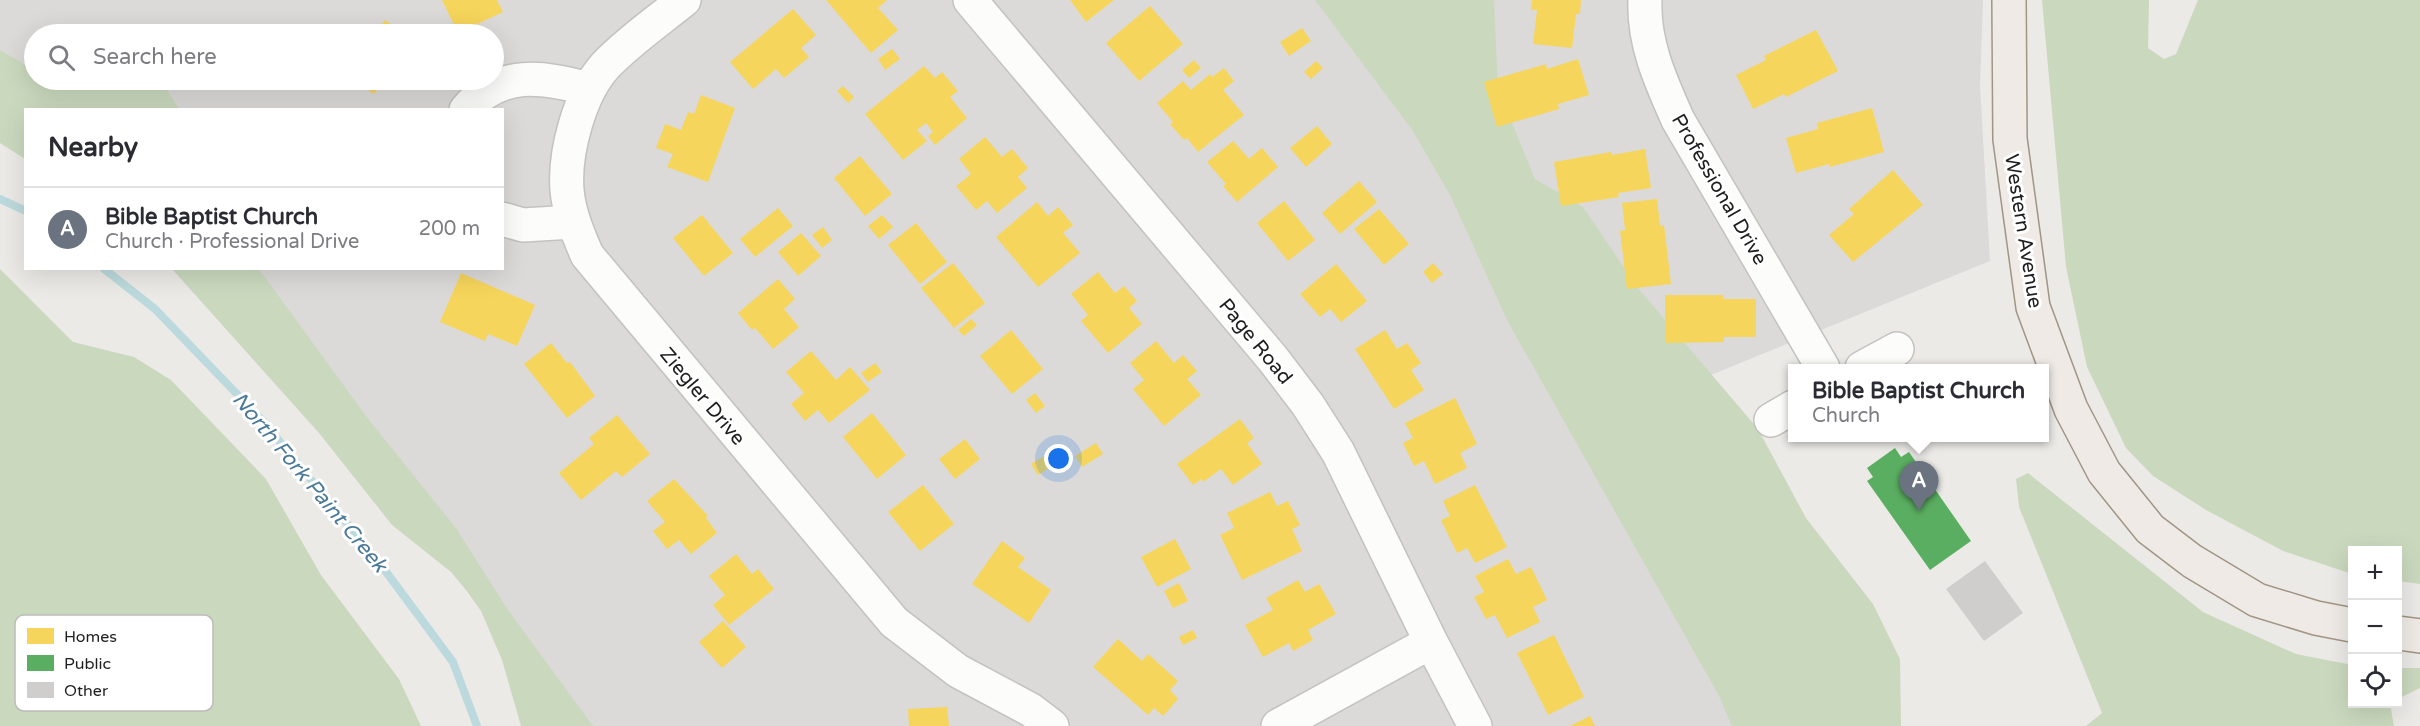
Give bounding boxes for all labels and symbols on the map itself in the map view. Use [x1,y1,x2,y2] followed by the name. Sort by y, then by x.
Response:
[1666,110,1772,269] street label: Professional Drive
[1999,152,2047,310] street label: Western Avenue
[1213,294,1297,389] street label: Page Road
[654,343,750,450] street label: Ziegler Drive
[227,387,393,579] water label: North Fork Paint Creek
[1044,444,1073,473] your location
[1900,462,1938,511] pin: A
[15,615,213,711] legend
[64,627,117,647] text: Homes
[64,654,111,674] text: Public
[64,681,109,701] text: Other

